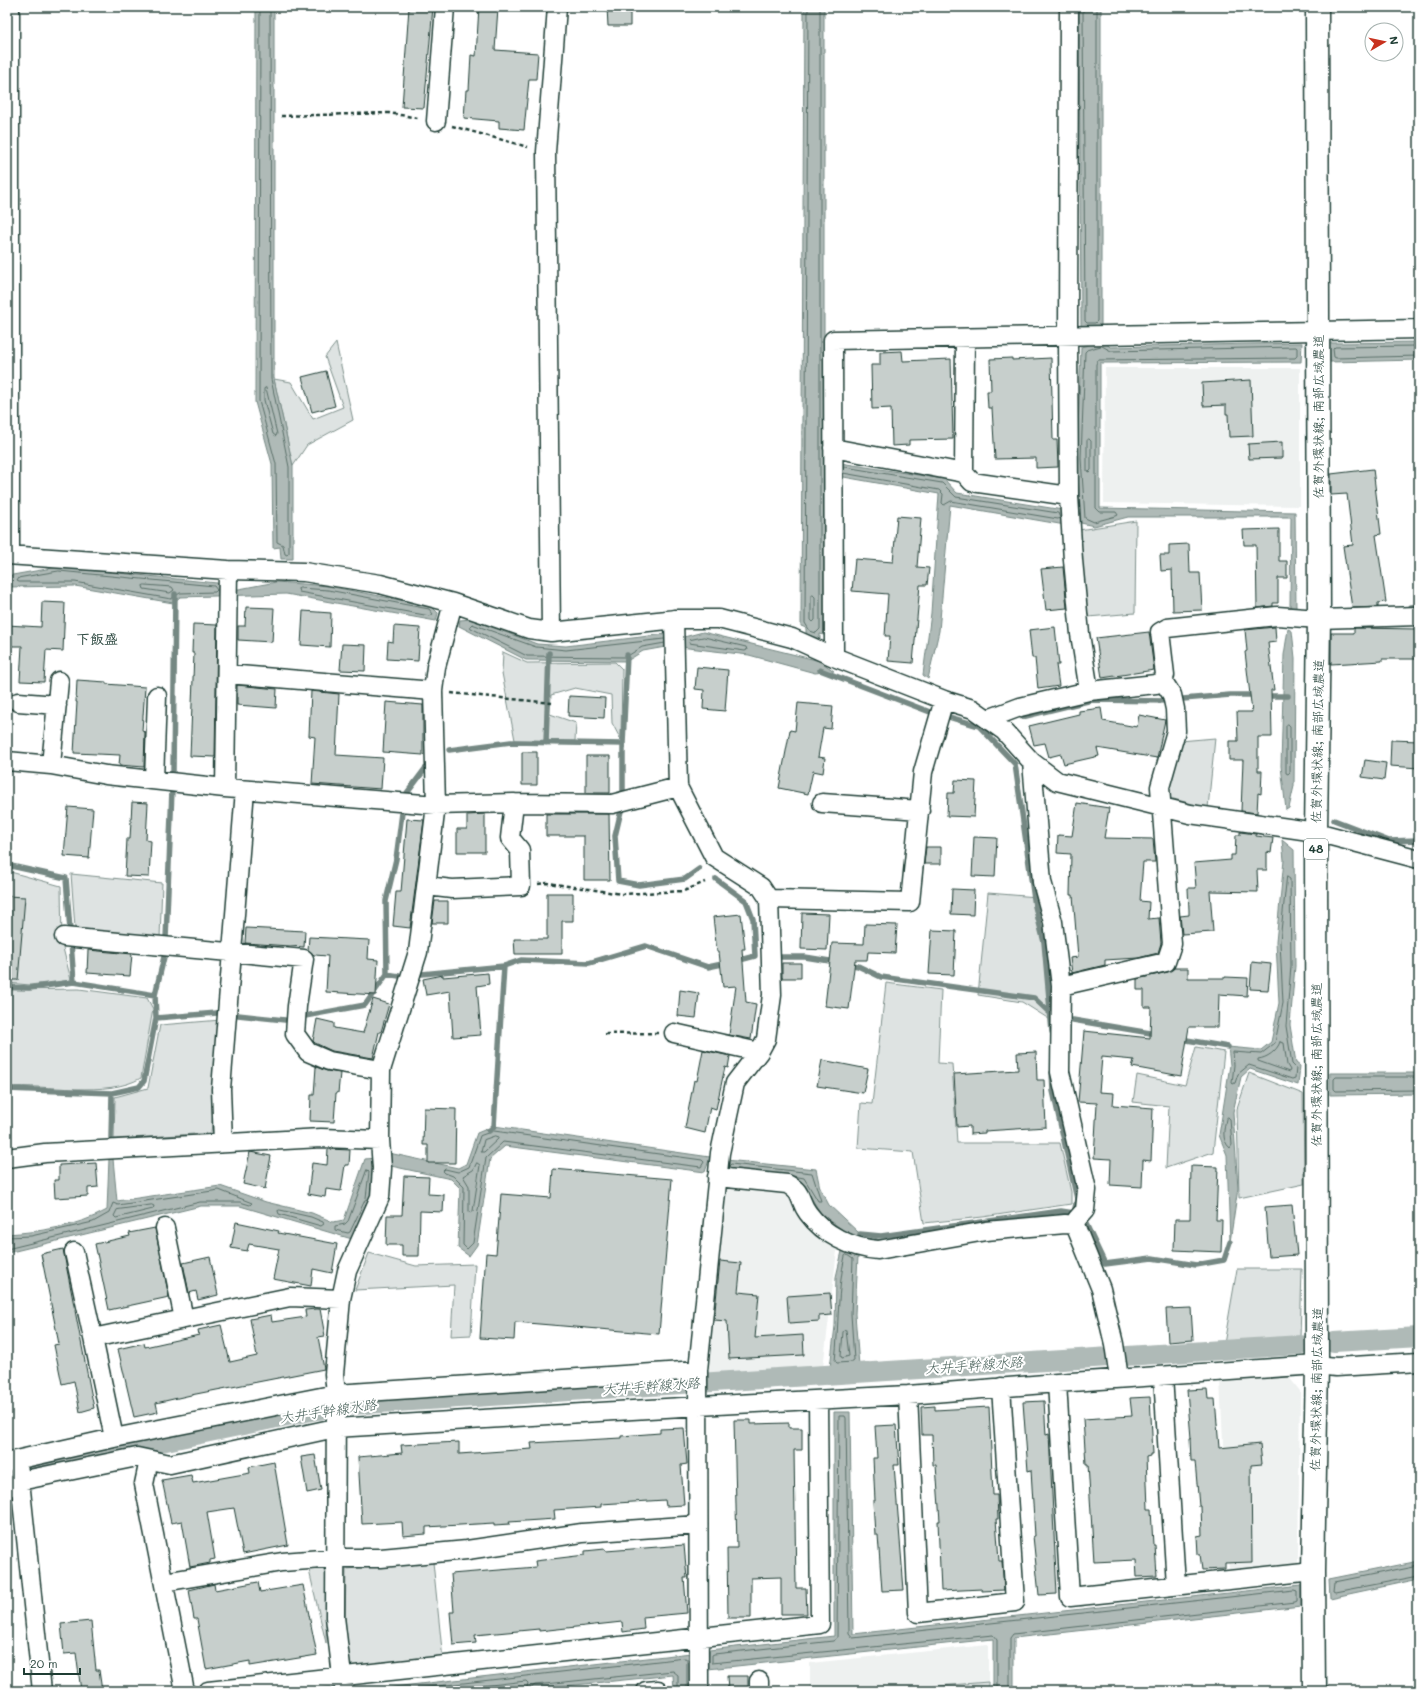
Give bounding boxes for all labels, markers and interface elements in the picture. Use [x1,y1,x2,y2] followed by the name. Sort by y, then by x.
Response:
[1364,22,1404,62] north arrow
[1386,35,1402,46] text: N
[1309,335,1326,499] street label: 佐賀外環状線; 南部広域農道
[76,629,118,648] district label: 下飯盛
[1307,659,1326,823] street label: 佐賀外環状線; 南部広域農道
[1304,839,1328,859] road number: 48
[1307,983,1324,1147] street label: 佐賀外環状線; 南部広域農道
[1306,1307,1325,1471] street label: 佐賀外環状線; 南部広域農道
[924,1352,1025,1377] water label: 大井手幹線水路
[601,1373,702,1398] water label: 大井手幹線水路
[278,1394,379,1427] water label: 大井手幹線水路
[24,1650,80,1676] scale bar
[30,1655,58,1671] text: 20 m

